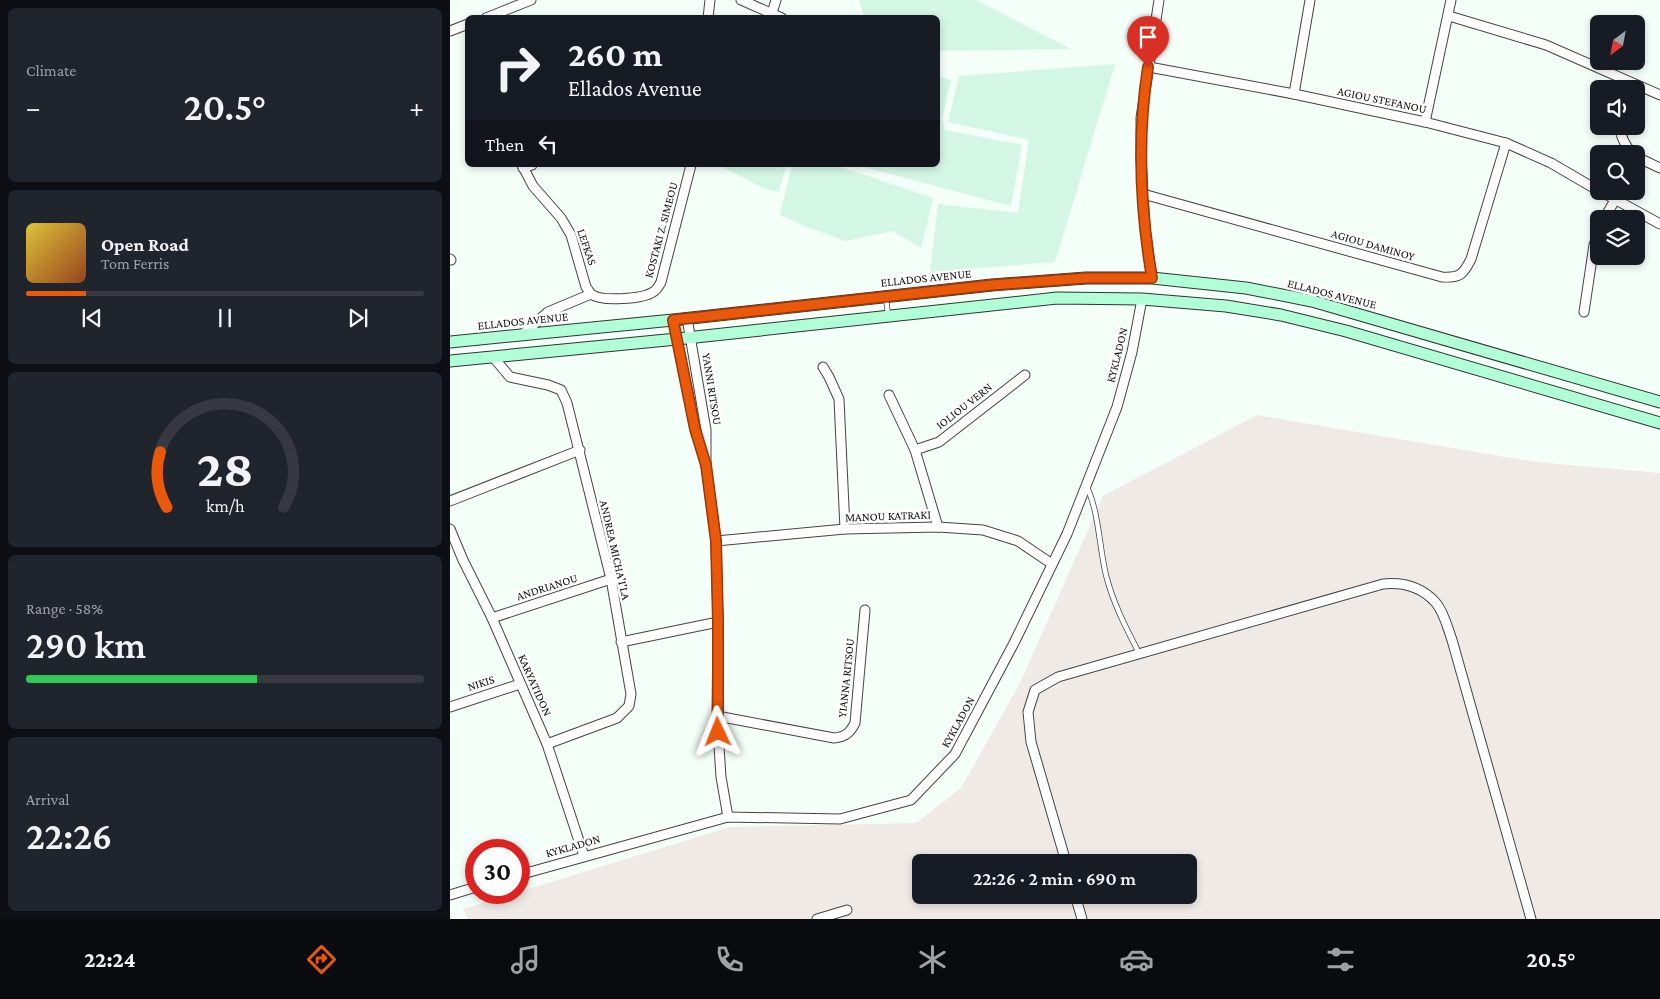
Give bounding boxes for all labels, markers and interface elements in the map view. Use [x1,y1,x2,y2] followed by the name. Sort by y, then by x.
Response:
[1590,15,1645,70] north arrow
[1590,15,1645,265] map controls
[1127,16,1169,67] pin
[1134,23,1162,51] icon: arrive
[485,35,550,100] icon: right
[568,35,663,74] text: 260 m
[26,62,76,79] text: Climate
[568,76,702,101] text: Ellados Avenue
[1590,80,1645,135] button: sound
[1336,84,1428,116] street label: AGIOU STEFANOU
[184,86,266,128] text: 20.5°
[26,92,41,123] text: −
[409,92,424,123] text: +
[534,130,562,158] icon: left
[485,134,524,155] text: Then
[1590,145,1645,200] button: search
[641,180,681,280] street label: KOSTAKI Z. SIMEOU
[1590,210,1645,265] button: layers
[1330,226,1417,264] street label: AGIOU DAMINOY
[574,227,600,267] street label: LEFKAS
[101,234,189,255] text: Open Road
[101,255,169,272] text: Tom Ferris
[880,266,973,290] street label: ELLADOS AVENUE
[1286,276,1378,312] street label: ELLADOS AVENUE
[78,304,106,332] icon: previous
[211,304,239,332] icon: pause
[344,304,372,332] icon: next
[477,309,570,333] street label: ELLADOS AVENUE
[1103,326,1131,384] street label: KYKLADON
[699,352,725,426] street label: YANNI RITSOU
[933,380,995,432] street label: IOLIOU VERN
[197,439,253,497] text: 28
[206,496,245,516] text: km/h
[597,499,633,602] street label: ANDREA MICHA'I'LA
[845,507,932,524] street label: MANOU KATRAKI
[515,570,580,603] street label: ANDRIANOU
[26,600,103,617] text: Range · 58%
[26,624,146,666] text: 290 km
[835,637,857,718] street label: YIANNA RITSOU
[515,652,555,718] street label: KARYATIDON
[466,672,497,694] street label: NIKIS
[938,694,978,750] street label: KYKLADON
[691,705,743,757] position arrow
[26,791,70,808] text: Arrival
[26,815,112,857] text: 22:26
[544,831,602,860] street label: KYKLADON
[465,839,530,904] speed limit sign: 30
[973,868,1136,889] text: 22:26 · 2 min · 690 m
[304,942,339,977] icon: directions
[508,942,543,977] icon: music
[712,942,747,977] icon: phone
[915,942,950,977] icon: climate
[1119,942,1154,977] icon: car
[1323,942,1358,977] icon: filters
[84,947,136,972] text: 22:24
[1527,947,1576,972] text: 20.5°

